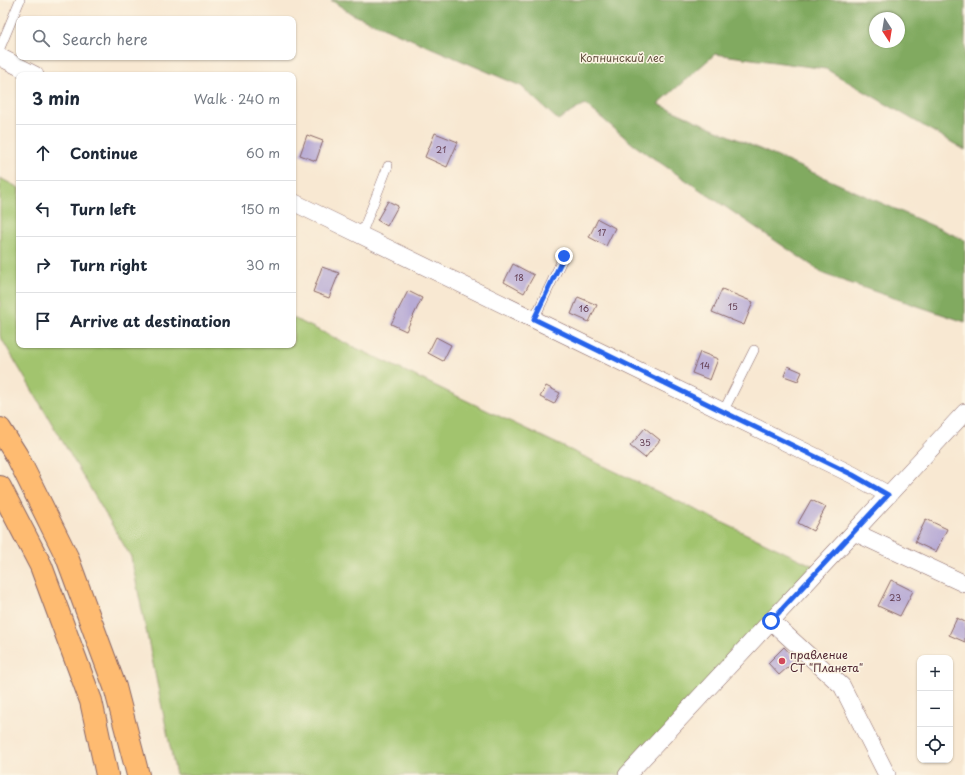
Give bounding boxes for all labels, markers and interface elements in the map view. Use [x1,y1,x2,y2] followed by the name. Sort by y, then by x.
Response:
[869,12,905,48] north arrow
[16,16,296,60] search box
[30,27,52,49] icon: search
[62,27,148,50] text: Search here
[580,49,664,66] park label: Копнинский лес
[32,85,80,111] text: 3 min
[194,89,280,108] text: Walk · 240 m
[70,141,138,164] text: Continue
[32,142,54,164] icon: ahead
[436,142,446,156] house number: 21
[246,143,280,162] text: 60 m
[70,197,136,220] text: Turn left
[32,198,54,220] icon: left
[241,199,280,218] text: 150 m
[598,225,607,239] house number: 17
[555,247,573,265] route end
[70,253,147,276] text: Turn right
[32,254,54,276] icon: right
[246,255,280,274] text: 30 m
[514,270,524,284] house number: 18
[728,299,738,313] house number: 15
[579,301,589,315] house number: 16
[70,309,231,332] text: Arrive at destination
[32,310,54,332] icon: arrive
[700,358,710,372] house number: 14
[639,435,651,449] house number: 35
[889,590,901,604] house number: 23
[762,612,780,630] route start
[790,646,863,676] place label: правление СТ "Планета"
[917,655,953,763] map controls
[917,655,953,691] button: +
[777,656,787,666] marker: правление СТ "Планета"
[917,691,953,727] button: −
[917,727,953,763] button: locate

